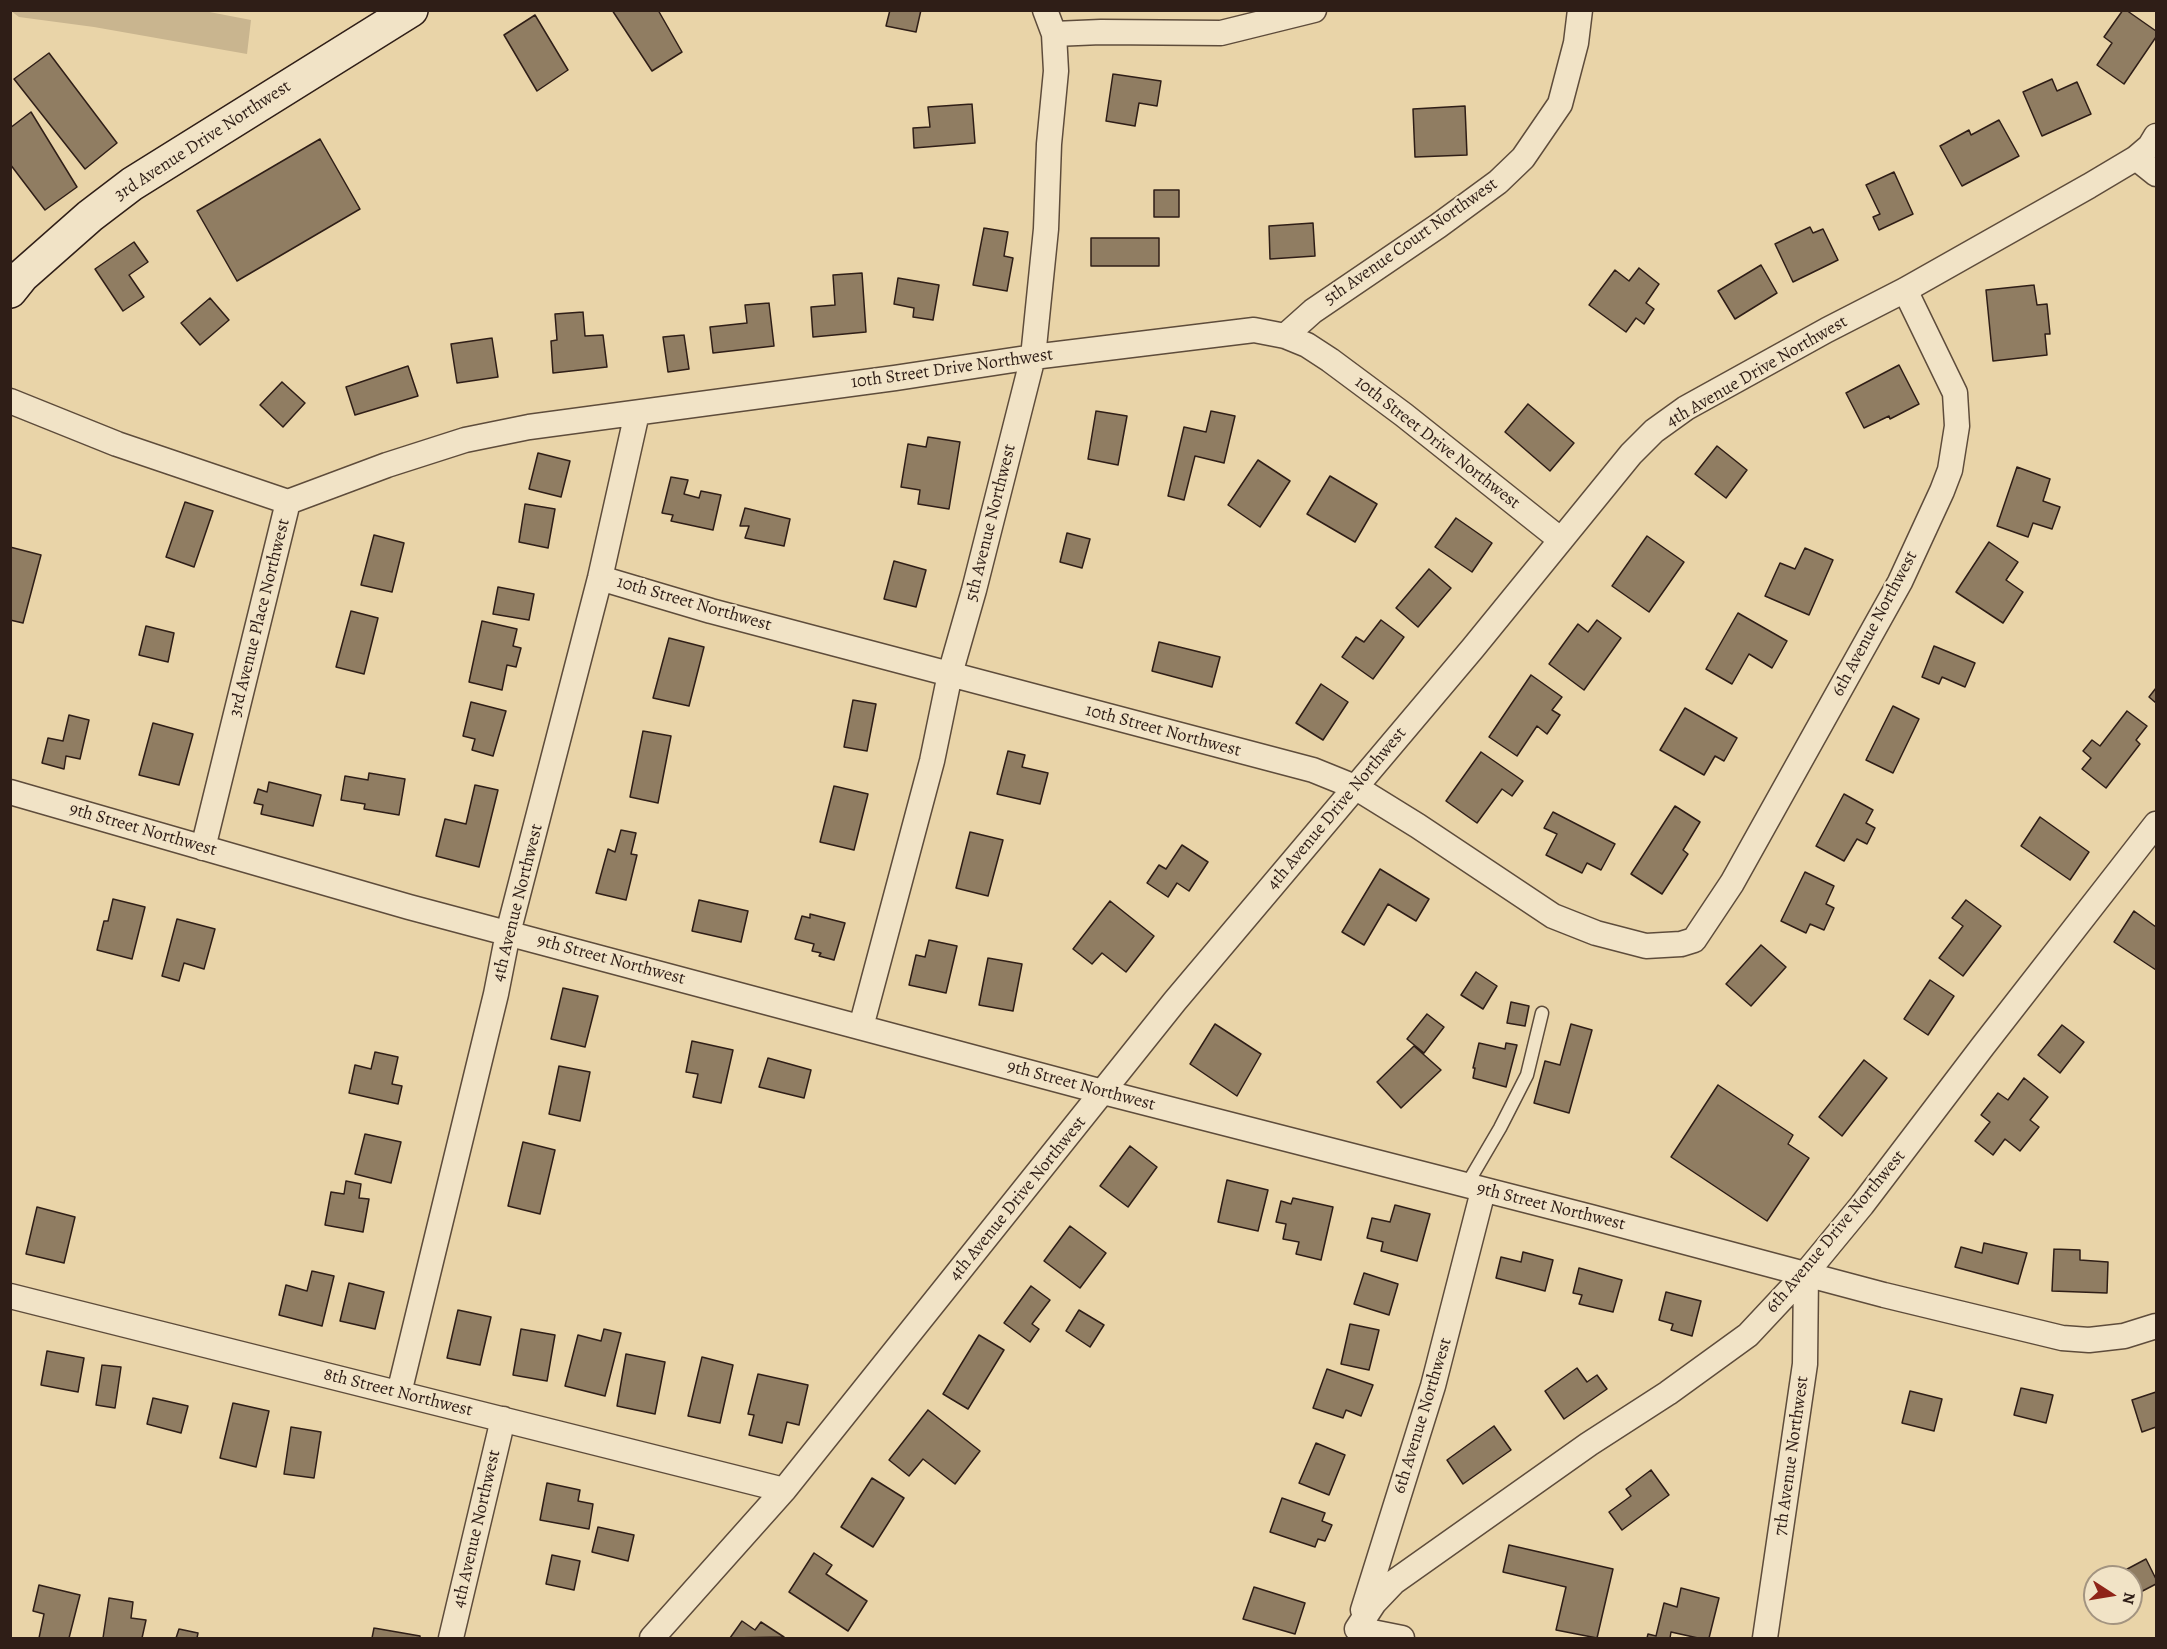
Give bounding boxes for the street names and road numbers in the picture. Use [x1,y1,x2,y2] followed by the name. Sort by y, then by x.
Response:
[111,76,295,206] street label: 3rd Avenue Drive Northwest
[1320,174,1502,310] street label: 5th Avenue Court Northwest
[1663,311,1851,433] street label: 4th Avenue Drive Northwest
[850,344,1054,394] street label: 10th Street Drive Northwest
[1350,372,1524,514] street label: 10th Street Drive Northwest
[961,442,1021,604] street label: 5th Avenue Northwest
[225,517,295,719] street label: 3rd Avenue Place Northwest
[1827,547,1923,701] street label: 6th Avenue Northwest
[614,572,774,636] street label: 10th Street Northwest
[1083,700,1243,762] street label: 10th Street Northwest
[1263,723,1411,895] street label: 4th Avenue Drive Northwest
[67,799,219,861] street label: 9th Street Northwest
[488,822,548,984] street label: 4th Avenue Northwest
[535,930,687,990] street label: 9th Street Northwest
[1005,1056,1157,1116] street label: 9th Street Northwest
[945,1112,1091,1286] street label: 4th Avenue Drive Northwest
[1762,1146,1910,1318] street label: 6th Avenue Drive Northwest
[1474,1178,1628,1236] street label: 9th Street Northwest
[1389,1335,1457,1497] street label: 6th Avenue Northwest
[321,1364,475,1422] street label: 8th Street Northwest
[1770,1375,1814,1537] street label: 7th Avenue Northwest
[448,1448,506,1610] street label: 4th Avenue Northwest

